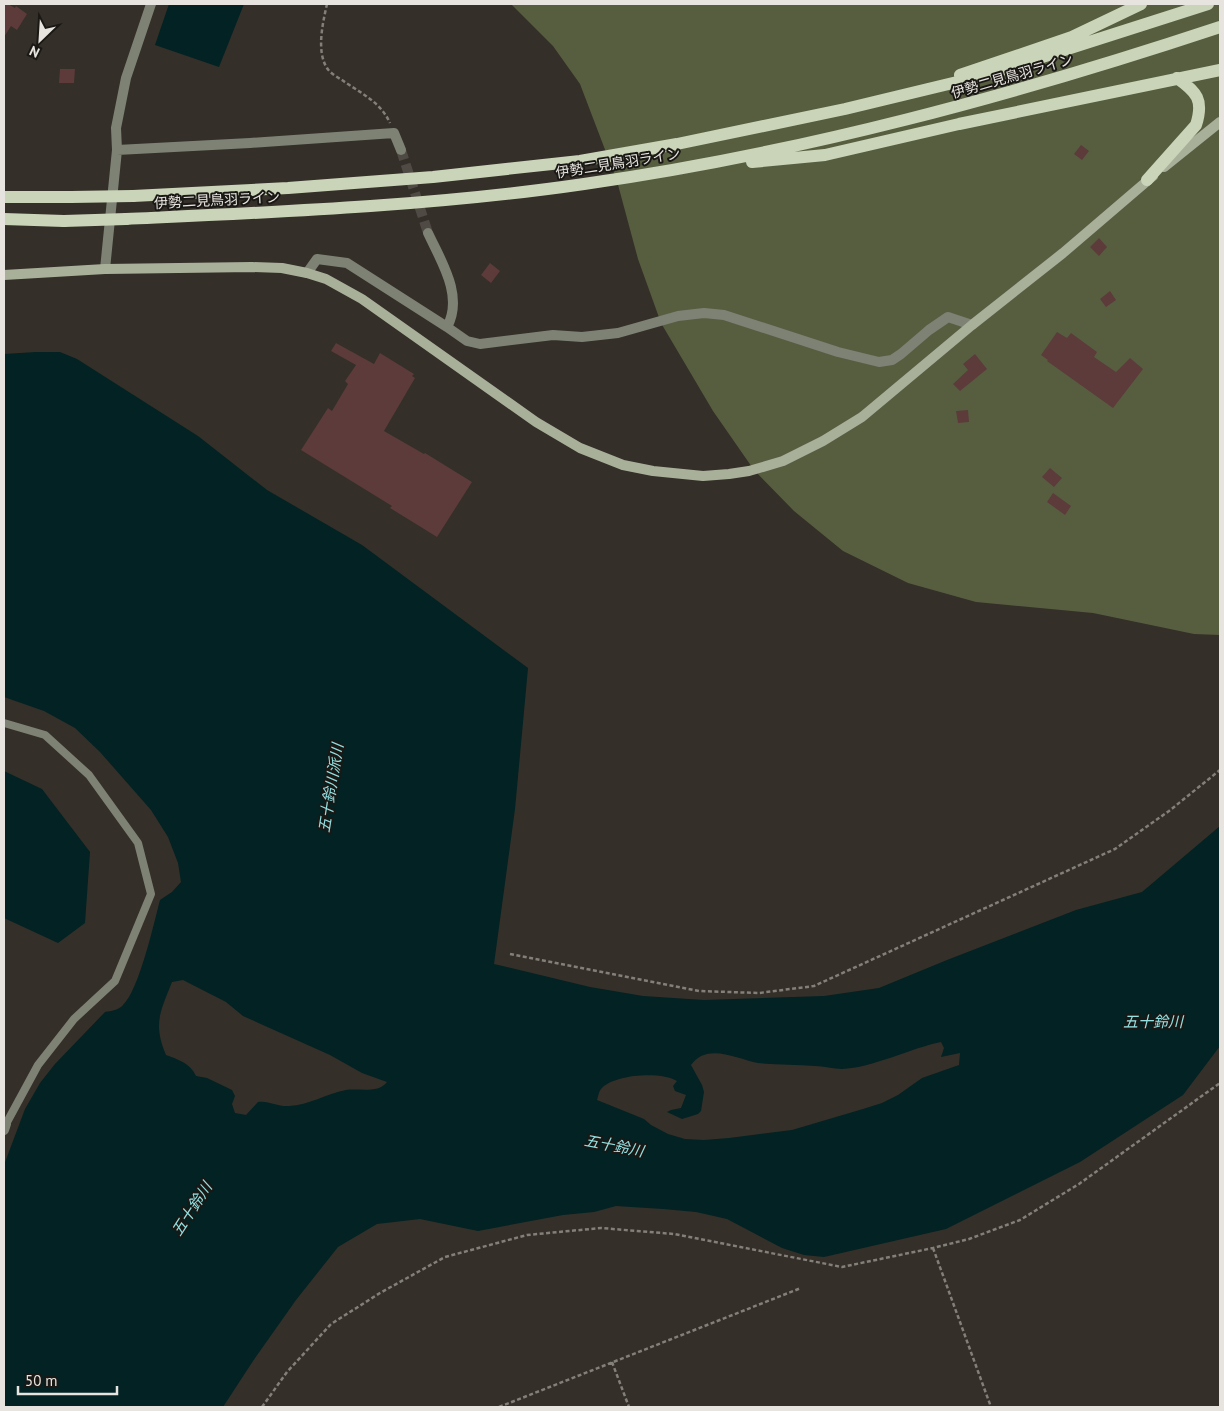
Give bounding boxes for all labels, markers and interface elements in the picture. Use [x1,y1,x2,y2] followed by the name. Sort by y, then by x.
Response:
[15,15,65,65] north arrow
[27,42,42,62] text: N
[949,50,1075,102] street label: 伊勢二見鳥羽ライン
[554,144,682,182] street label: 伊勢二見鳥羽ライン
[154,188,280,212] street label: 伊勢二見鳥羽ライン
[314,740,347,834] water label: 五十鈴川派川
[1123,1012,1185,1031] water label: 五十鈴川
[583,1130,647,1161] water label: 五十鈴川
[167,1177,217,1239] water label: 五十鈴川
[18,1364,116,1396] scale bar
[25,1371,58,1390] text: 50 m

